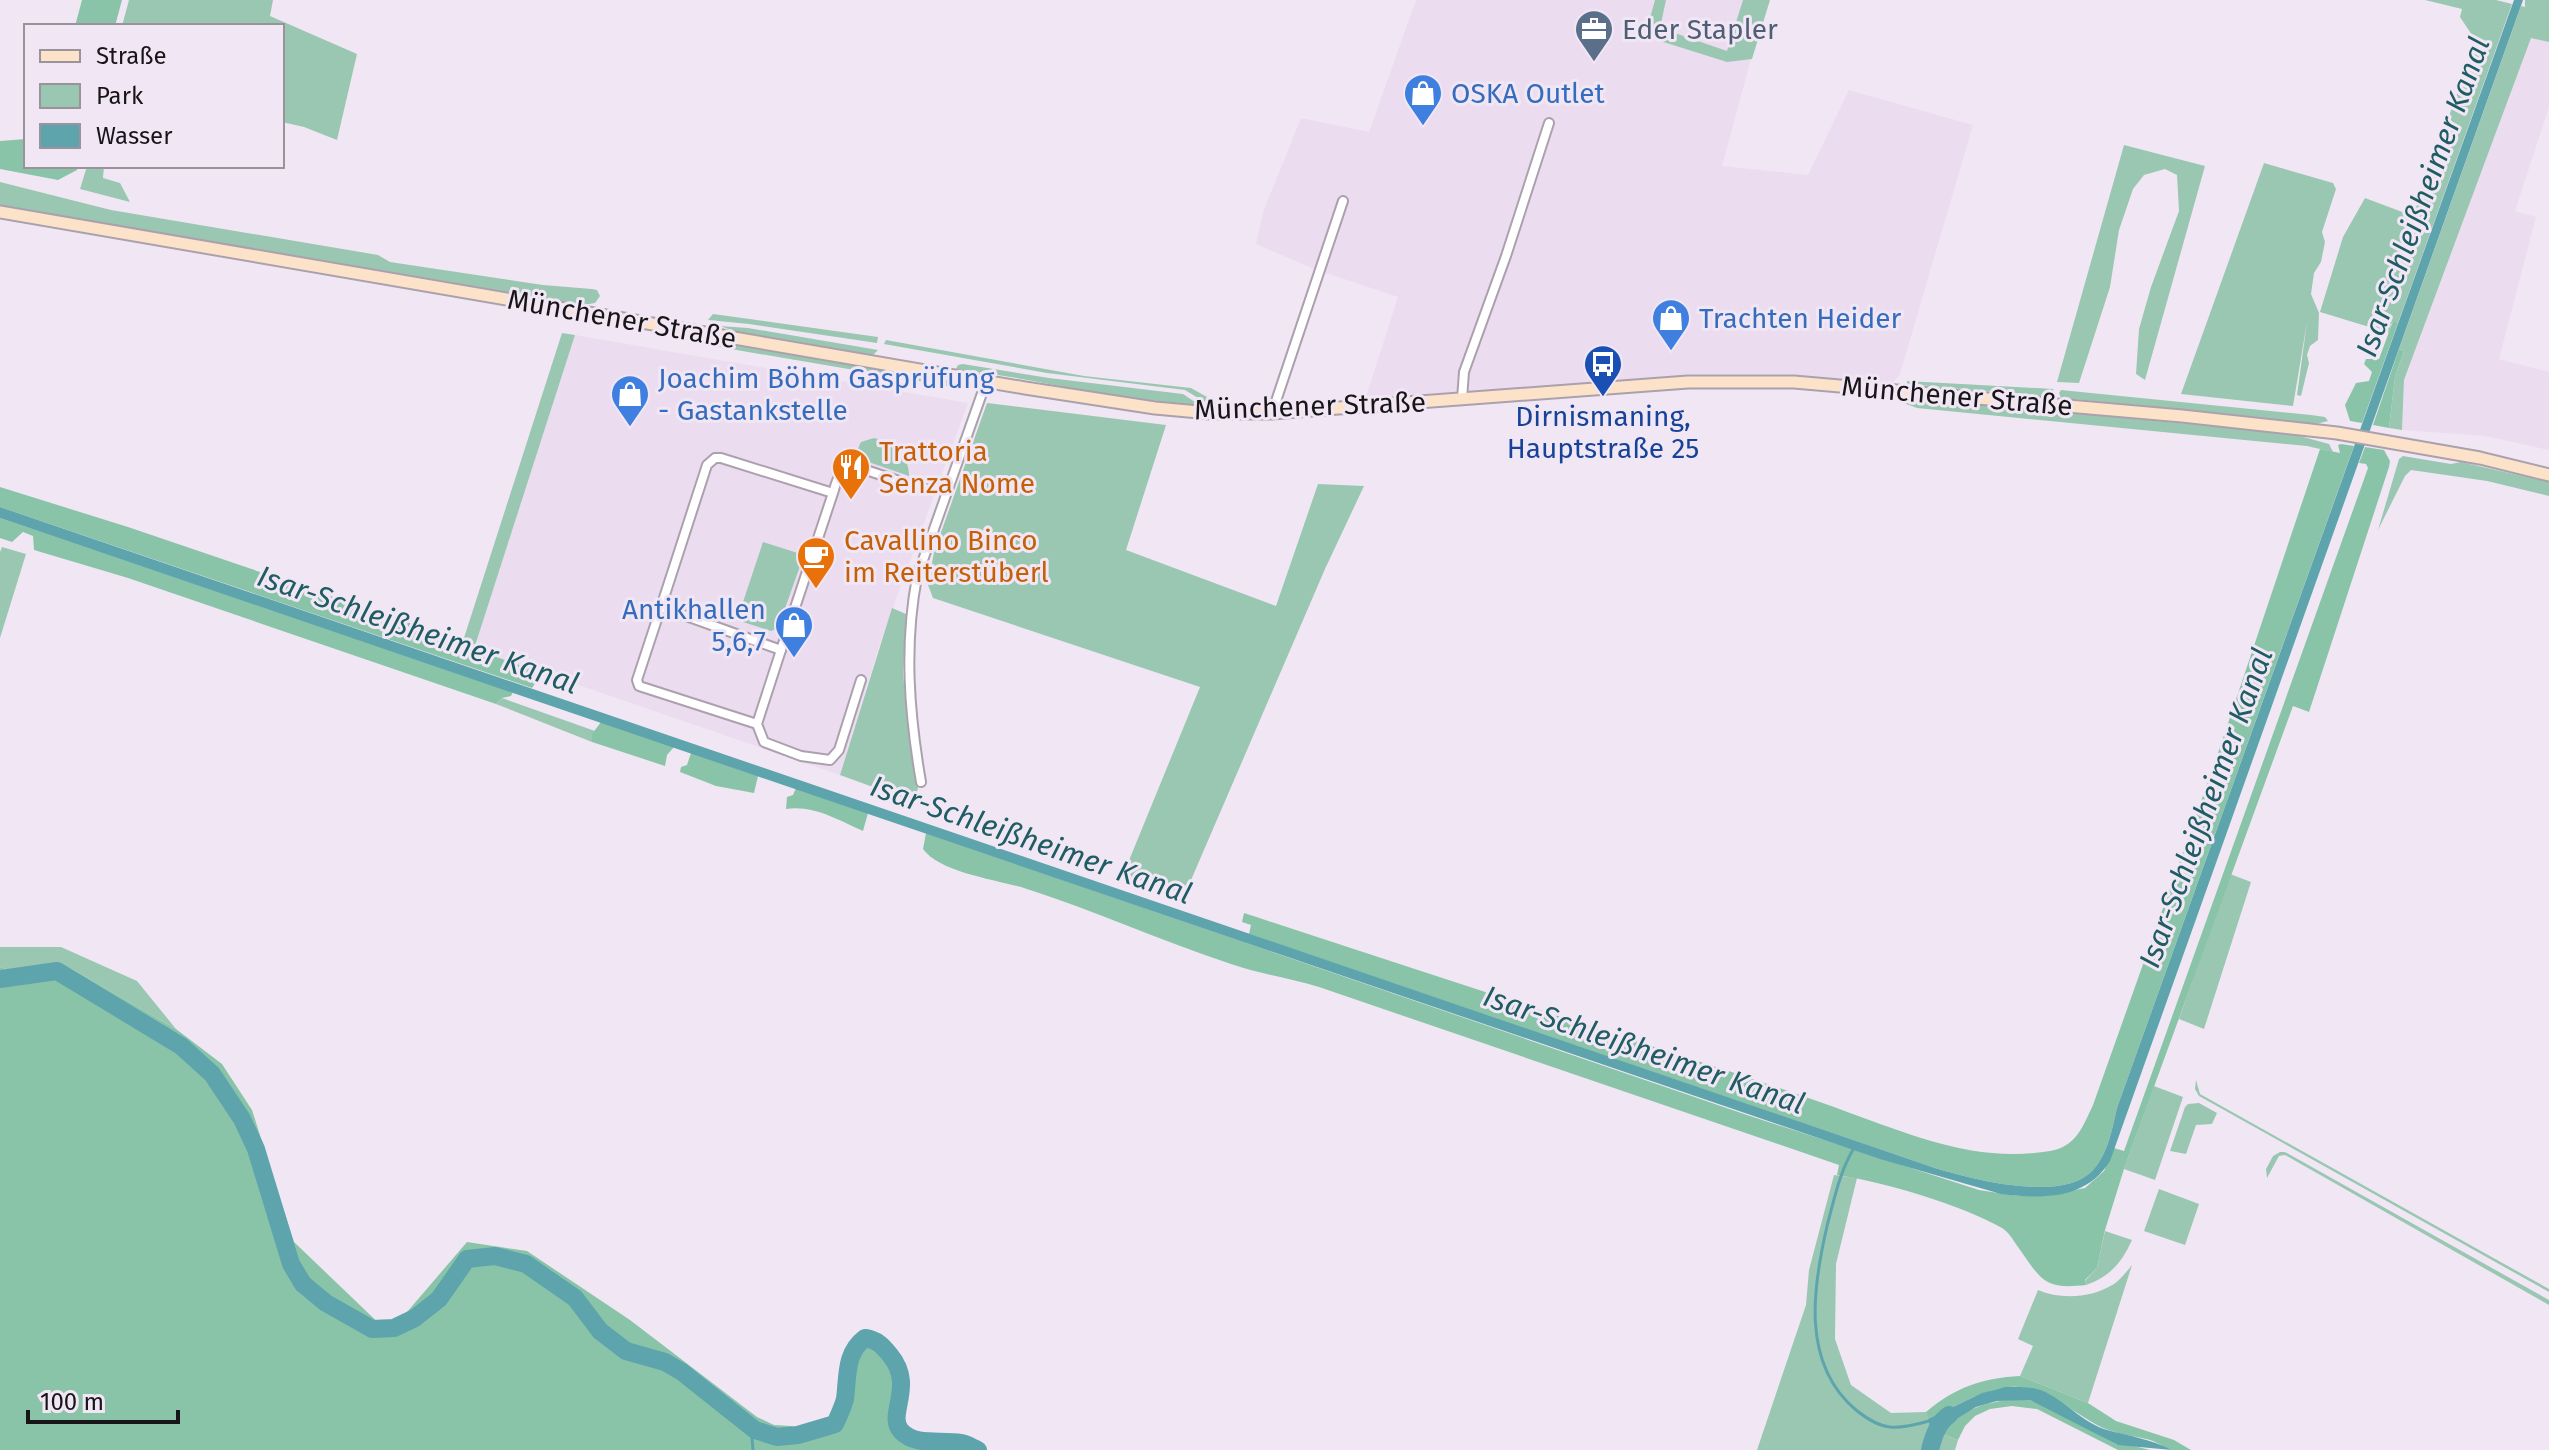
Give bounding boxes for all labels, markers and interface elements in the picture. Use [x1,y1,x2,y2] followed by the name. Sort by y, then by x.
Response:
[1573,8,1615,63] office icon: Eder Stapler
[1622,13,1778,46] place label: Eder Stapler
[24,24,284,168] legend
[2348,32,2498,362] water label: Isar-Schleißheimer Kanal
[96,42,167,70] text: Straße
[1402,72,1444,127] shop icon: OSKA Outlet
[1451,77,1605,110] place label: OSKA Outlet
[96,82,144,110] text: Park
[96,122,173,150] text: Wasser
[505,283,739,355] street label: Münchener Straße
[1650,297,1692,352] shop icon: Trachten Heider
[1699,302,1901,335] place label: Trachten Heider
[1582,343,1624,398] bus stop icon: Dirnismaning, Hauptstraße 25
[658,362,995,427] place label: Joachim Böhm Gasprüfung - Gastankstelle
[1840,369,2074,423] street label: Münchener Straße
[609,373,651,428] shop icon: Joachim Böhm Gasprüfung - Gastankstelle
[1194,385,1426,427] street label: Münchener Straße
[1507,400,1699,465] place label: Dirnismaning, Hauptstraße 25
[879,435,1035,500] place label: Trattoria Senza Nome
[830,446,872,501] restaurant icon: Trattoria Senza Nome
[844,524,1049,589] place label: Cavallino Binco im Reiterstüberl
[795,535,837,590] cafe icon: Cavallino Binco im Reiterstüberl
[253,558,583,702] water label: Isar-Schleißheimer Kanal
[622,593,766,658] place label: Antikhallen 5,6,7
[773,604,815,659] shop icon: Antikhallen 5,6,7
[2131,643,2281,973] water label: Isar-Schleißheimer Kanal
[866,768,1196,912] water label: Isar-Schleißheimer Kanal
[1479,978,1809,1122] water label: Isar-Schleißheimer Kanal
[28,1374,178,1424] scale bar
[40,1388,104,1416] text: 100 m

